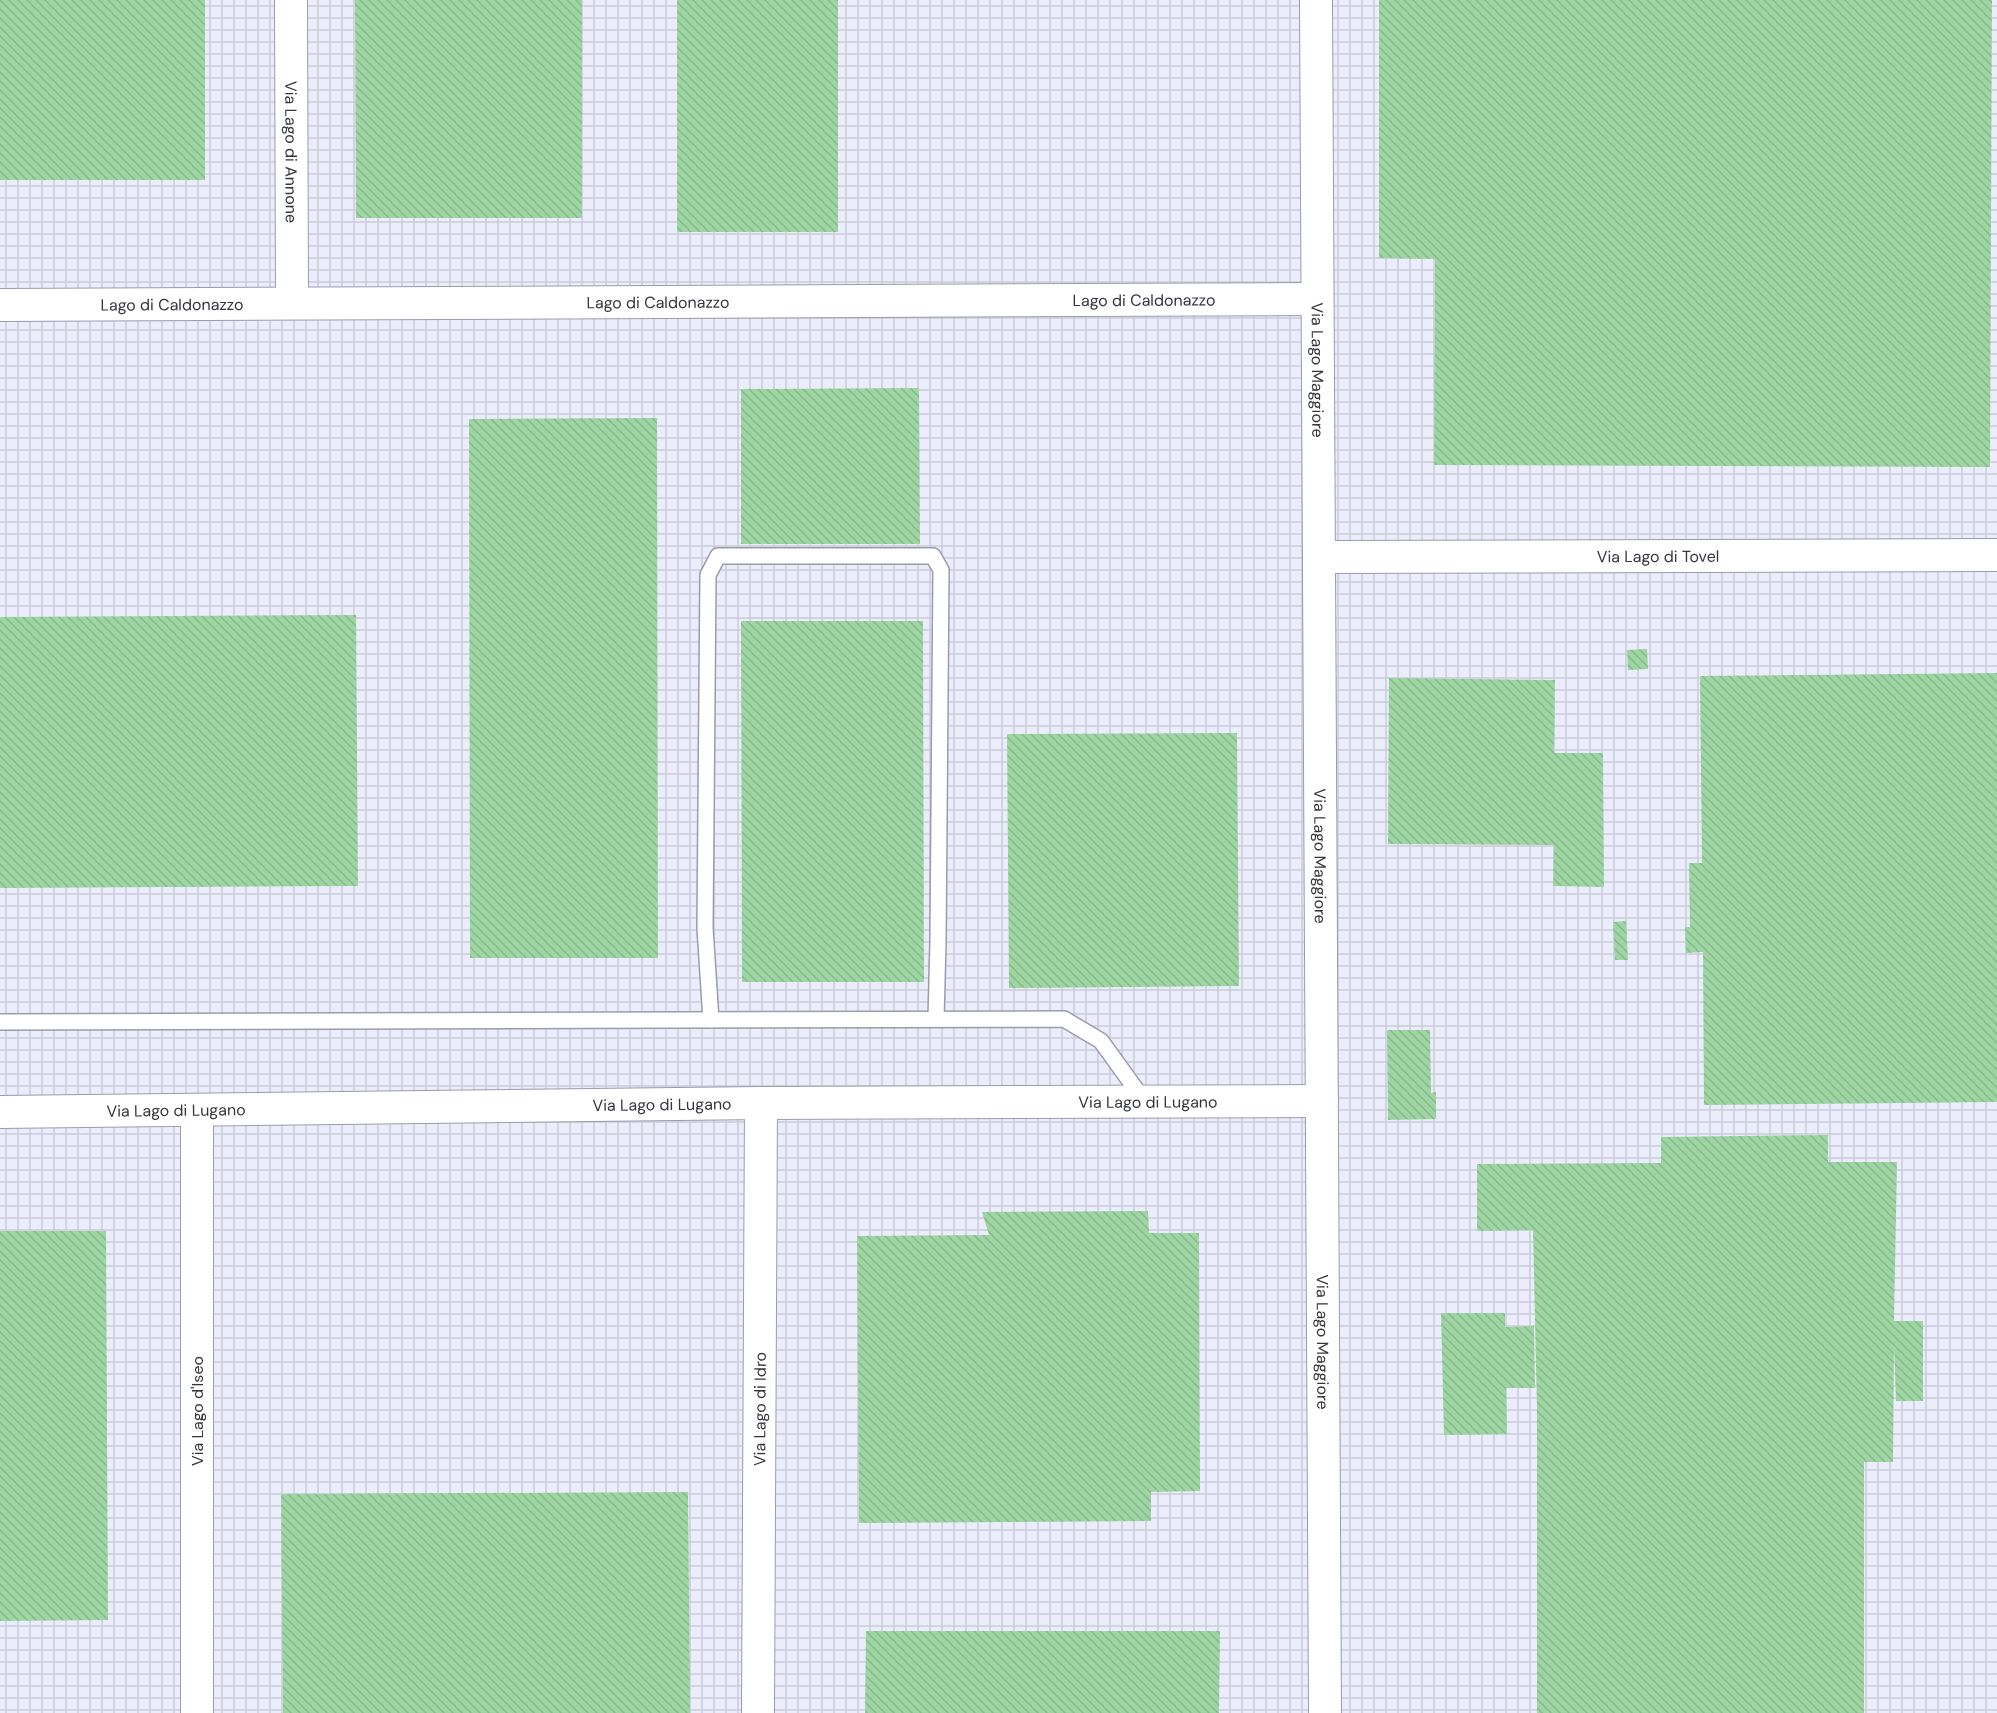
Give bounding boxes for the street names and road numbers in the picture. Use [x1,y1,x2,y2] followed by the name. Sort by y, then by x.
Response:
[280,81,302,223] street label: Via Lago di Annone
[1072,289,1216,311] street label: Lago di Caldonazzo
[586,292,730,313] street label: Lago di Caldonazzo
[100,294,244,316] street label: Lago di Caldonazzo
[1307,302,1328,438] street label: Via Lago Maggiore
[1597,546,1719,567] street label: Via Lago di Tovel
[1309,788,1331,924] street label: Via Lago Maggiore
[1078,1091,1218,1113] street label: Via Lago di Lugano
[592,1093,732,1116] street label: Via Lago di Lugano
[106,1099,246,1122] street label: Via Lago di Lugano
[1312,1274,1333,1410] street label: Via Lago Maggiore
[749,1352,771,1466] street label: Via Lago di Idro
[187,1356,208,1466] street label: Via Lago d'Iseo

